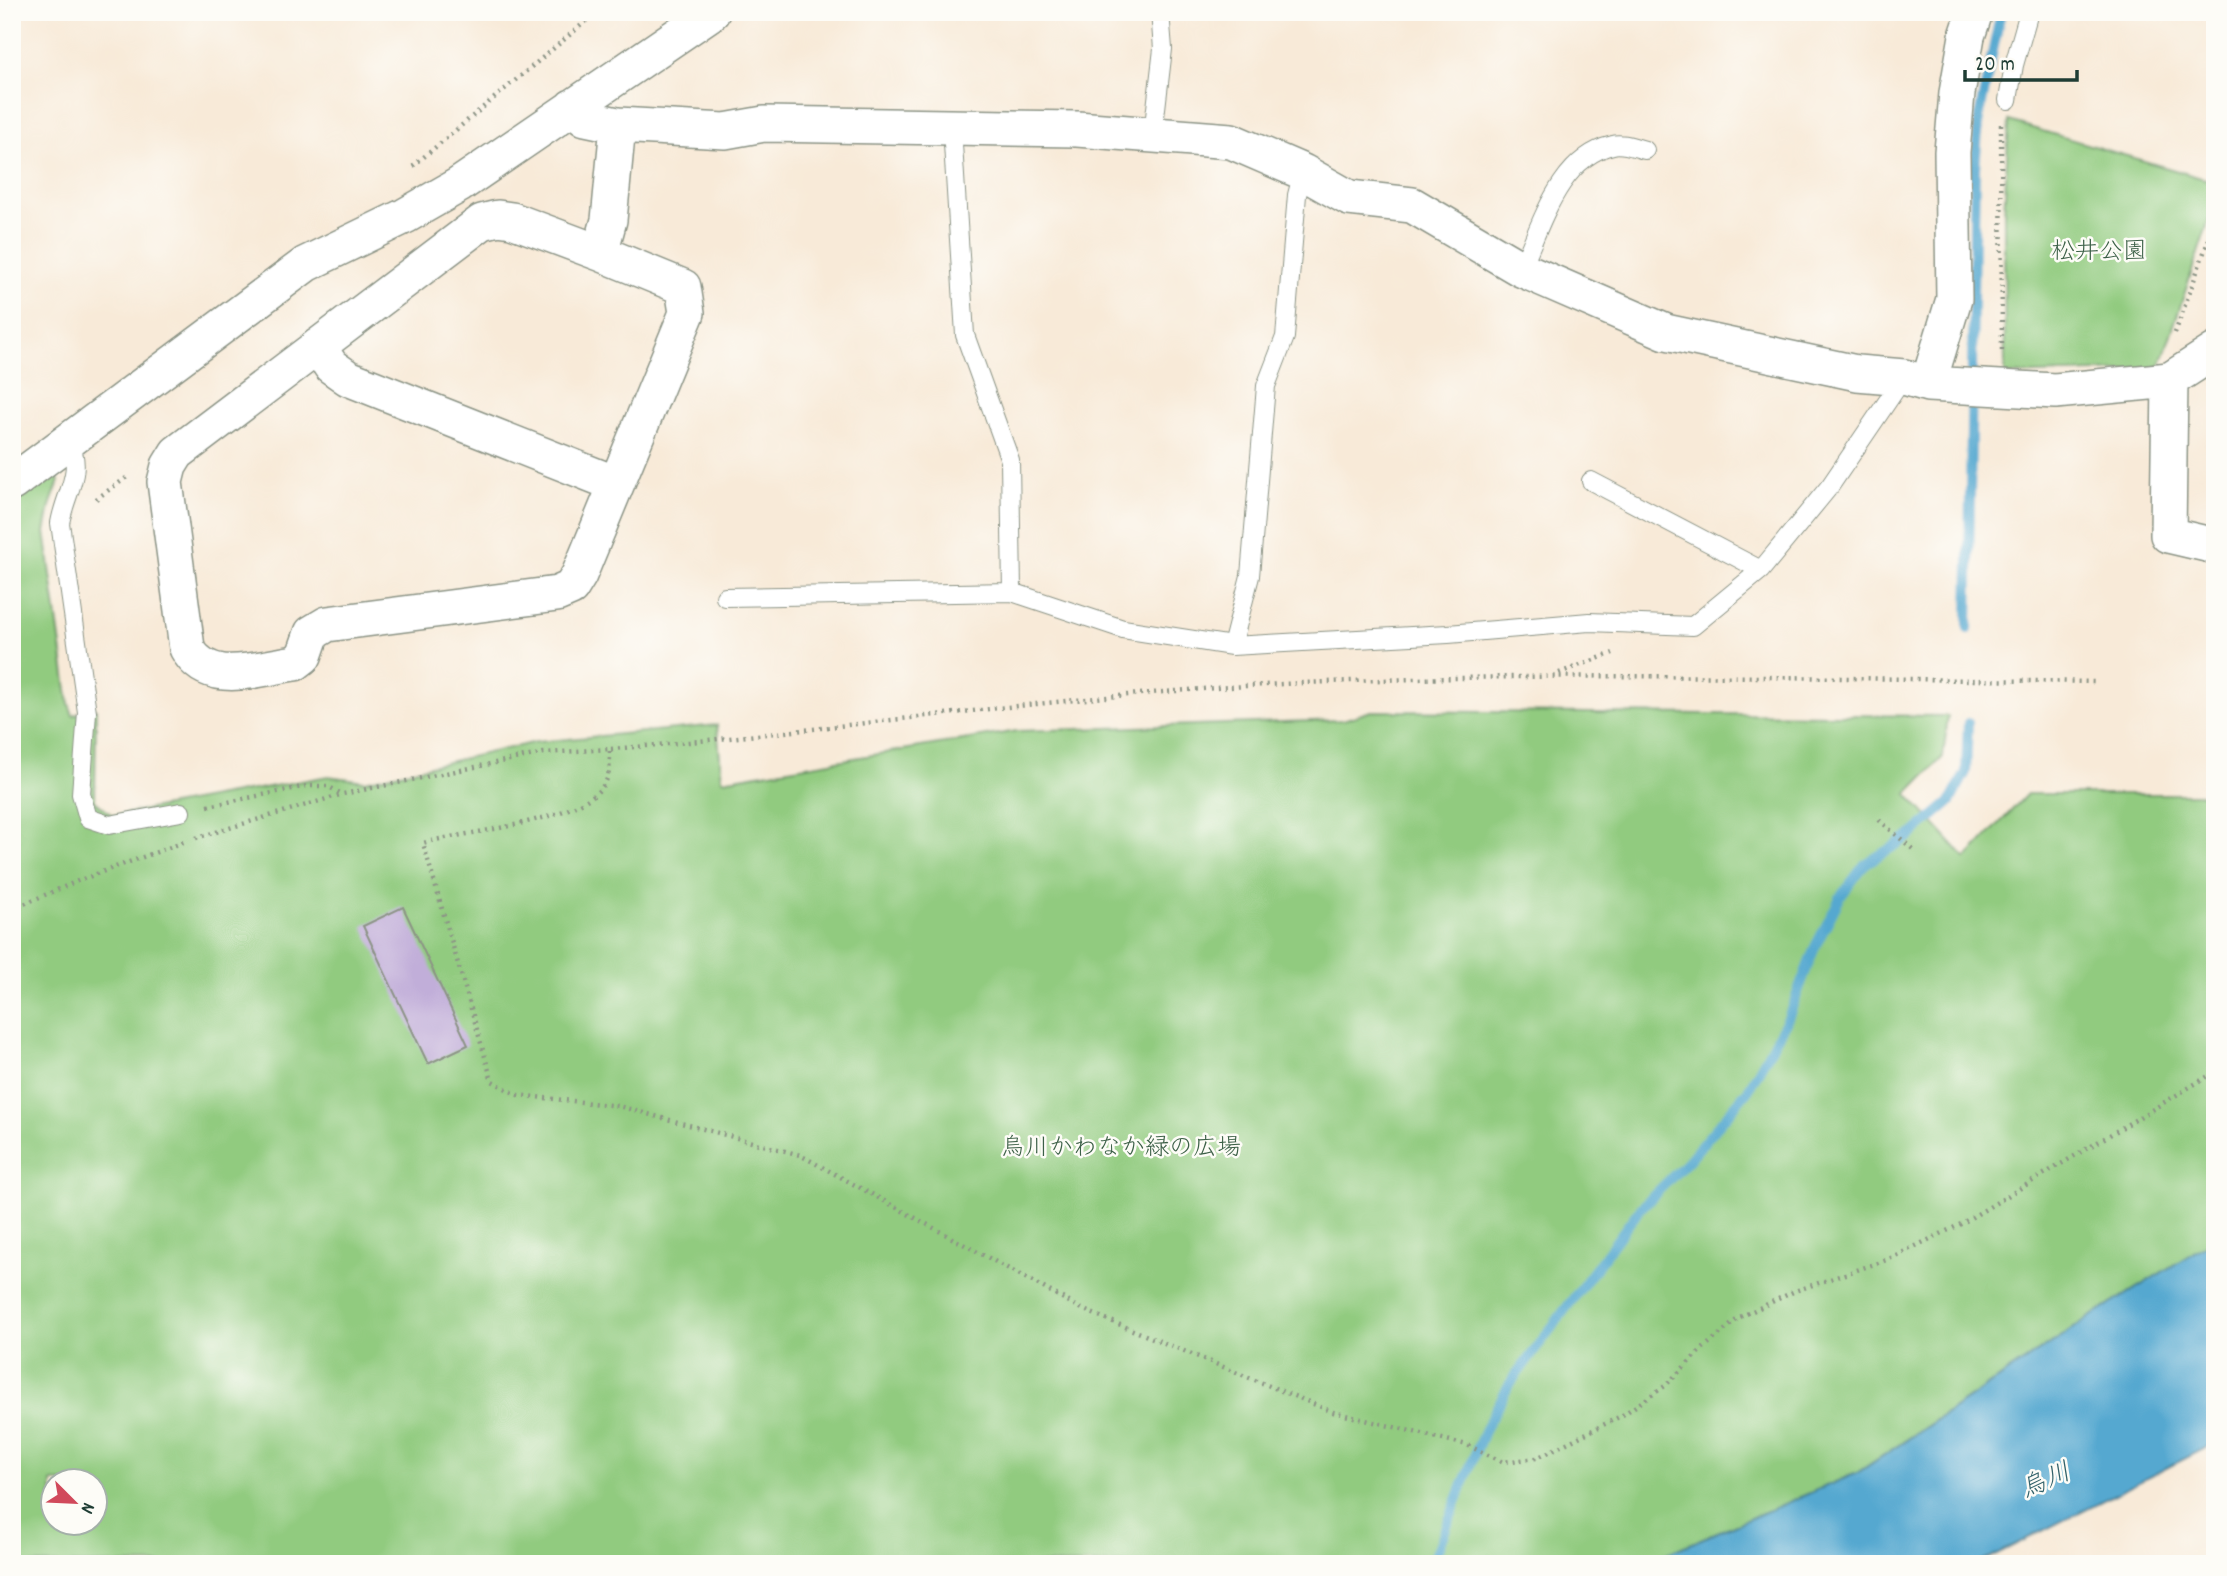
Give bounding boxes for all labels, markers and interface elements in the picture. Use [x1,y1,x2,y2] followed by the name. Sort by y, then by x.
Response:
[1965,38,2076,82] scale bar
[1975,51,2015,81] text: 20 m
[2051,236,2147,270] park label: 松井公園
[1001,1132,1241,1166] park label: 烏川かわなか緑の広場
[2015,1455,2078,1509] water label: 烏川
[38,1468,108,1538] north arrow
[72,1498,101,1517] text: N

